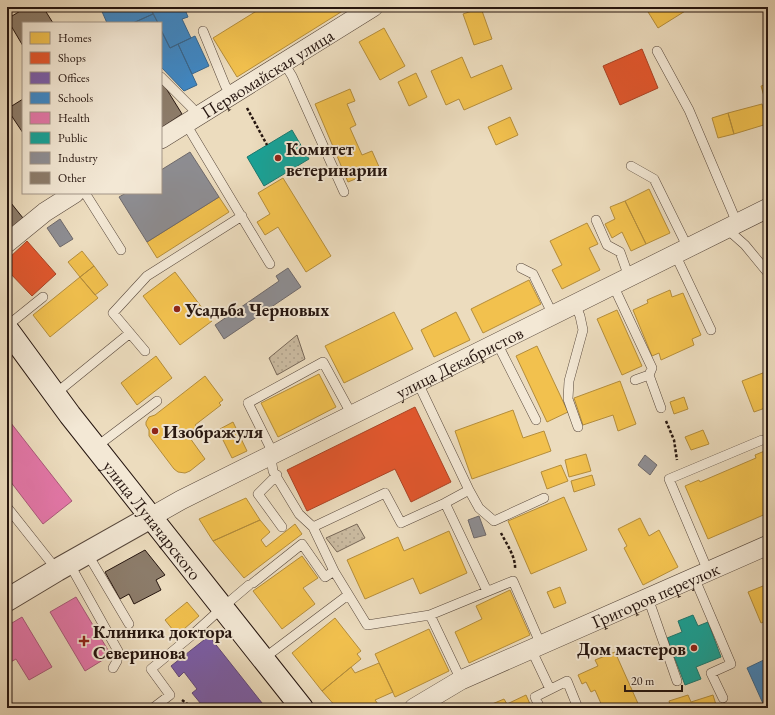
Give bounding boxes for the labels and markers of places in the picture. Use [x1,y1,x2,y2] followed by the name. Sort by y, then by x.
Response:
[286,137,388,181] place label: Комитет ветеринарии
[273,153,283,163] marker: Комитет ветеринарии
[184,298,329,321] place label: Усадьба Черновых
[172,304,182,314] marker: Усадьба Черновых
[163,420,263,443] place label: Изображуля
[150,426,160,436] marker: Изображуля
[93,620,233,664] place label: Клиника доктора Северинова
[78,635,90,647] marker: Клиника доктора Северинова
[577,637,686,660] place label: Дом мастеров
[689,643,699,653] marker: Дом мастеров

